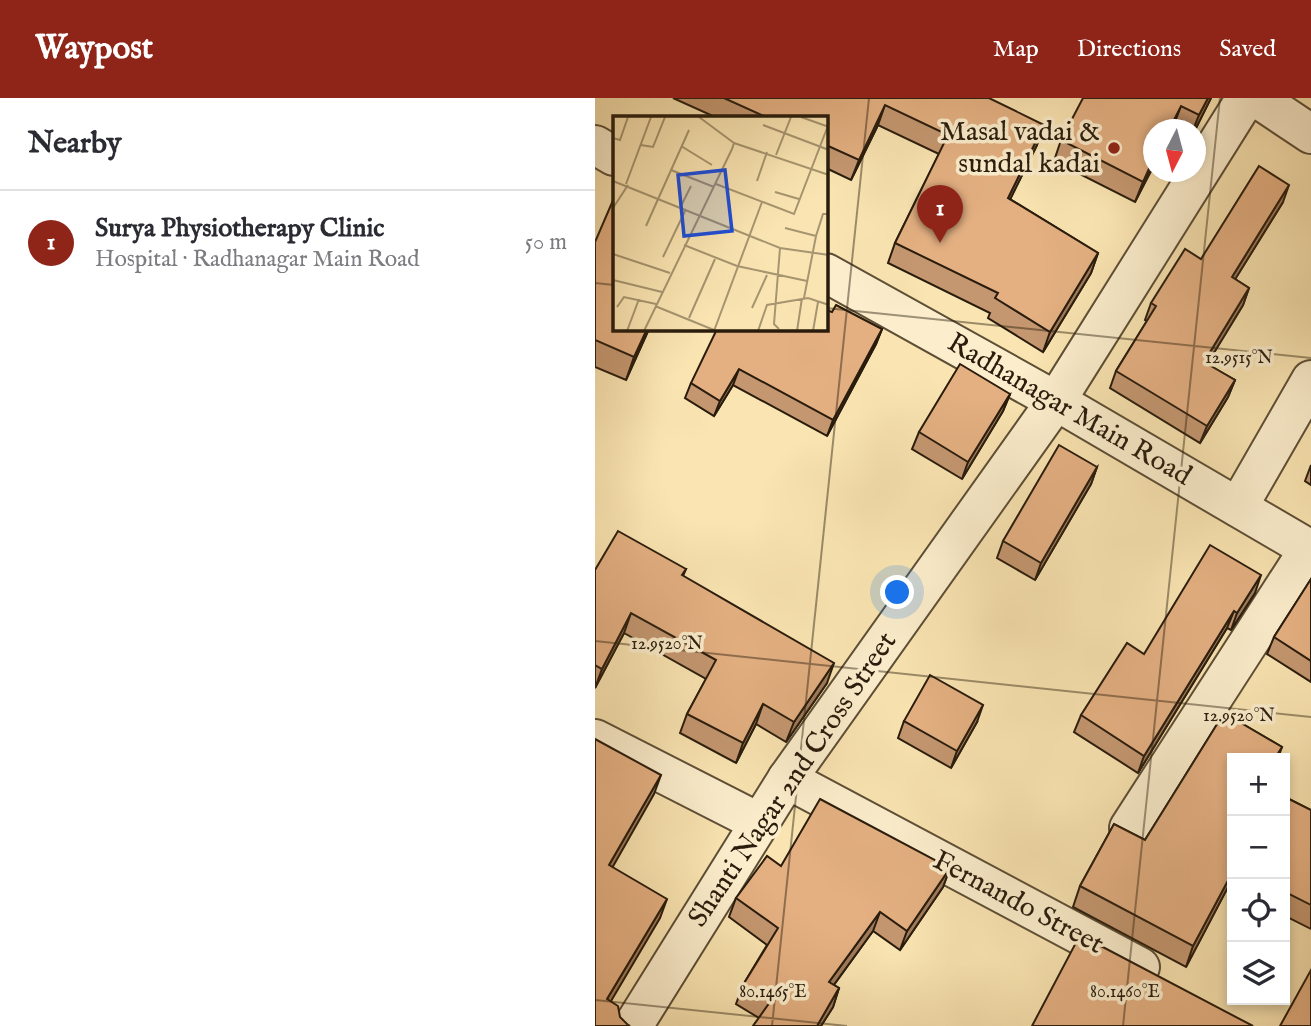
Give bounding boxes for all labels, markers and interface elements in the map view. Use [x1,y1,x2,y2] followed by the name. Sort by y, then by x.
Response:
[35,28,153,70] text: Waypost
[993,34,1039,65] text: Map
[1077,34,1181,65] text: Directions
[1219,34,1276,65] text: Saved
[940,115,1100,182] place label: Masal vadai & sundal kadai
[613,116,828,331] inset map
[1143,119,1206,182] north arrow
[28,125,121,163] text: Nearby
[1106,140,1122,156] marker: Masal vadai & sundal kadai
[917,185,963,243] pin: 1
[95,212,384,245] text: Surya Physiotherapy Clinic
[47,228,55,257] text: 1
[525,228,567,257] text: 50 m
[95,245,419,274] text: Hospital · Radhanagar Main Road
[941,326,1197,494] street label: Radhanagar Main Road
[1205,347,1273,370] text: 12.9515°N
[880,575,914,609] your location
[681,625,905,934] street label: Shanti Nagar 2nd Cross Street
[631,633,703,656] text: 12.9520°N
[1203,705,1275,728] text: 12.9520°N
[1227,753,1290,1005] map controls
[1227,753,1290,816] button: +
[1227,816,1290,879] button: −
[927,843,1110,963] street label: Fernando Street
[1227,879,1290,942] button: locate
[1227,942,1290,1005] button: layers
[739,981,807,1004] text: 80.1465°E
[1090,981,1160,1004] text: 80.1460°E

